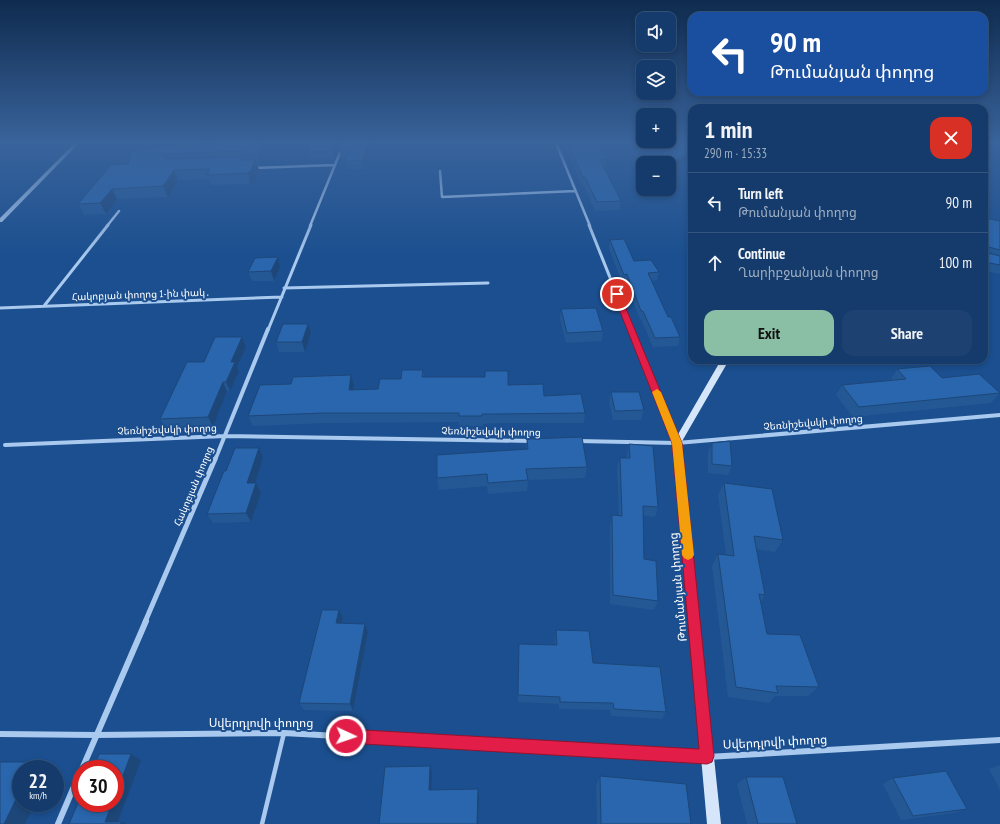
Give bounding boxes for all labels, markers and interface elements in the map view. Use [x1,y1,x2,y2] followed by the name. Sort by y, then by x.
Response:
[636,12,676,196] map controls
[636,12,676,52] button: sound
[770,23,821,60] text: 90 m
[704,28,756,80] icon: left
[636,60,676,100] button: layers
[770,60,934,83] text: Թումանյան փողոց
[636,108,676,148] button: +
[704,114,752,145] text: 1 min
[930,117,972,159] button: close
[704,145,767,162] text: 290 m · 15:33
[636,156,676,196] button: −
[738,184,783,203] text: Turn left
[704,192,726,214] icon: left
[946,193,972,212] text: 90 m
[738,204,857,221] text: Թումանյան փողոց
[738,244,785,263] text: Continue
[704,252,726,274] icon: ahead
[939,253,972,272] text: 100 m
[738,264,878,281] text: Ղարիբջանյան փողոց
[600,277,634,311] pin
[606,283,628,305] icon: arrive
[72,286,210,303] street label: Հակոբյան փողոց 1-ին փակ․
[704,310,834,356] button: Exit
[842,310,972,356] button: Share
[763,412,863,433] street label: Չեռնիշեվսկի փողոց
[117,421,217,438] street label: Չեռնիշեվսկի փողոց
[441,424,541,439] street label: Չեռնիշեվսկի փողոց
[171,444,216,528] street label: Հակոբյան փողոց
[665,532,690,642] street label: Թումանյան փողոց
[209,715,313,730] street label: Սվերդլովի փողոց
[325,715,367,757] position arrow
[722,731,828,752] street label: Սվերդլովի փողոց
[72,760,124,812] speed limit sign: 30
[28,768,48,794] text: 22
[29,789,47,802] text: km/h

